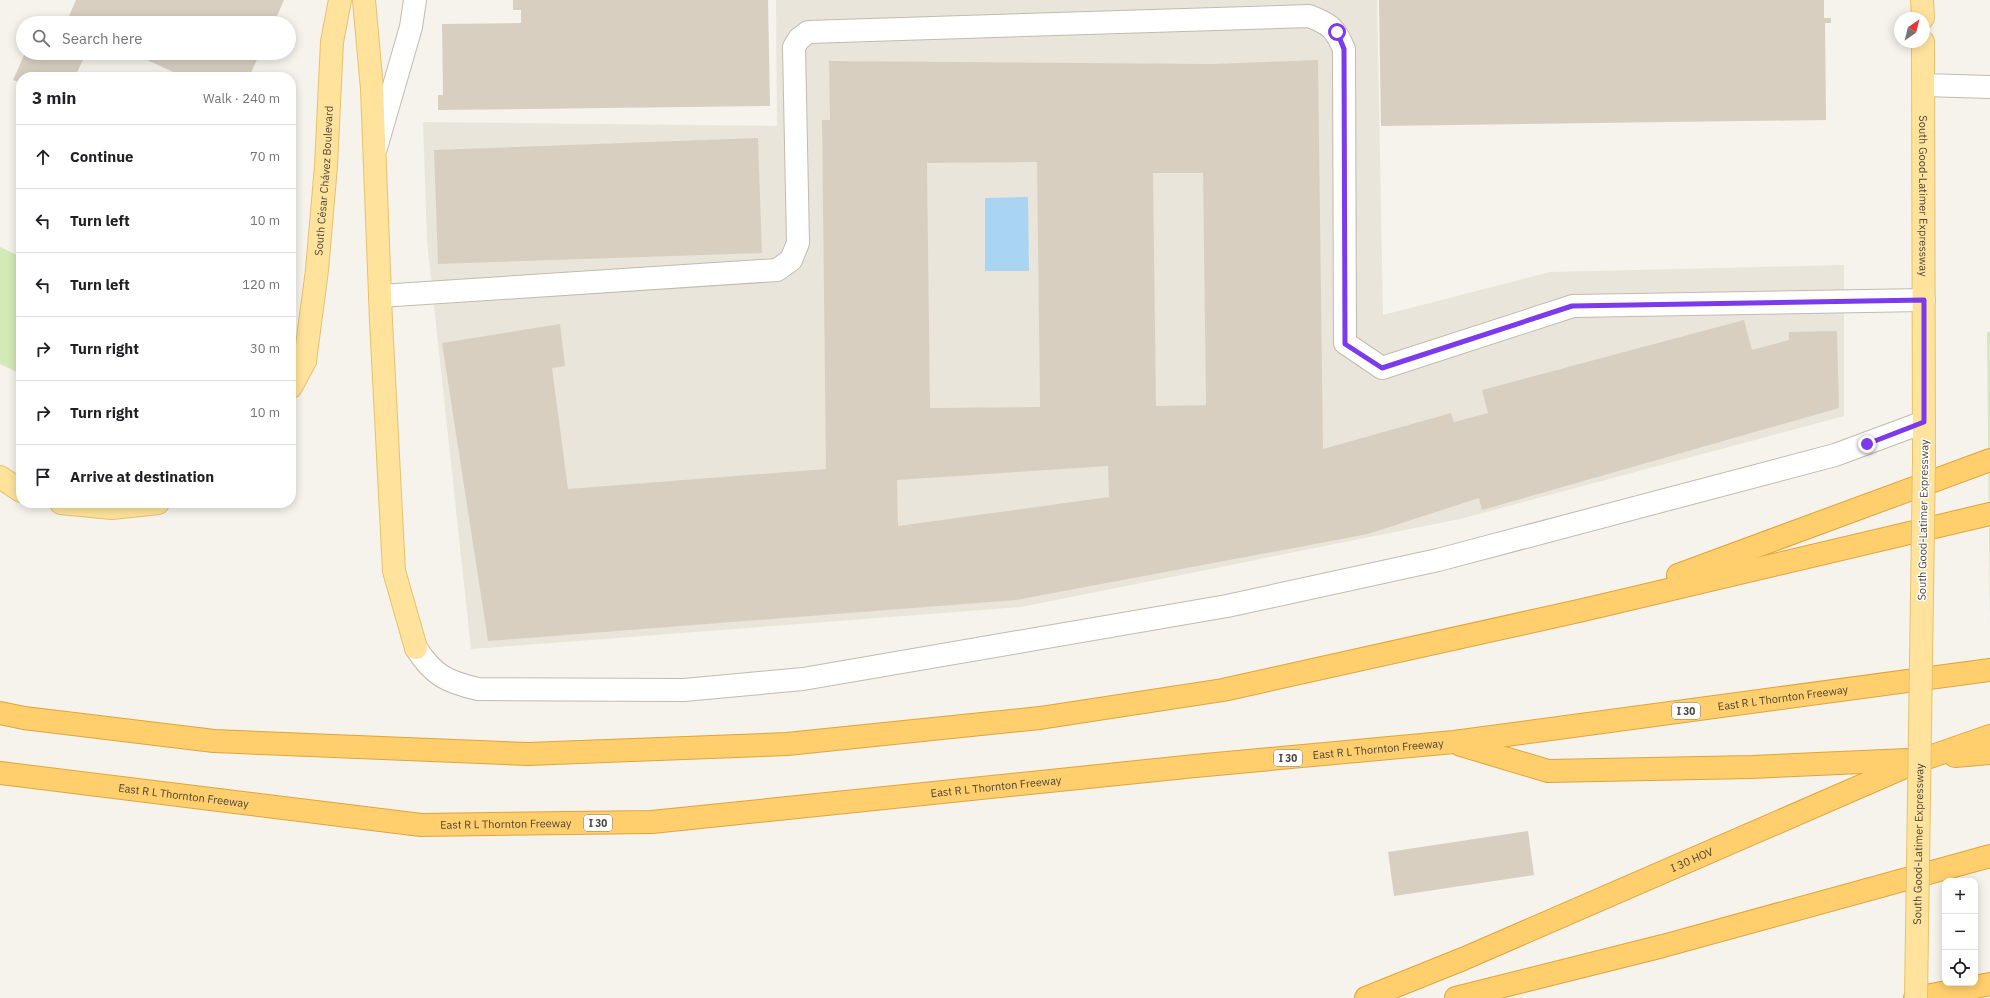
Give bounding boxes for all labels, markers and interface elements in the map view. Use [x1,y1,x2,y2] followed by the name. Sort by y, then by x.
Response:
[1894,12,1930,48] north arrow
[16,16,296,60] search box
[1328,23,1346,41] route start
[30,27,52,49] icon: search
[62,29,142,48] text: Search here
[32,87,76,109] text: 3 min
[203,90,280,107] text: Walk · 240 m
[311,105,336,256] street label: South César Chávez Boulevard
[1916,115,1931,277] street label: South Good-Latimer Expressway
[32,146,54,168] icon: ahead
[70,147,134,166] text: Continue
[250,148,280,165] text: 70 m
[32,210,54,232] icon: left
[70,211,130,230] text: Turn left
[250,212,280,229] text: 10 m
[32,274,54,296] icon: left
[70,275,130,294] text: Turn left
[242,276,280,293] text: 120 m
[32,338,54,360] icon: right
[70,339,139,358] text: Turn right
[250,340,280,357] text: 30 m
[32,402,54,424] icon: right
[70,403,139,422] text: Turn right
[250,404,280,421] text: 10 m
[1858,435,1876,453] route end
[1915,439,1931,601] street label: South Good-Latimer Expressway
[32,466,54,488] icon: arrive
[70,467,214,486] text: Arrive at destination
[1717,682,1849,714] street label: East R L Thornton Freeway
[1672,703,1700,719] road number: I 30
[1312,736,1445,762] street label: East R L Thornton Freeway
[1274,750,1302,766] road number: I 30
[1910,763,1926,925] street label: South Good-Latimer Expressway
[930,773,1063,800] street label: East R L Thornton Freeway
[118,781,250,811] street label: East R L Thornton Freeway
[584,815,612,831] road number: I 30
[440,816,572,832] street label: East R L Thornton Freeway
[1668,844,1715,875] street label: I 30 HOV
[1942,878,1978,986] map controls
[1942,878,1978,914] button: +
[1942,914,1978,950] button: −
[1942,950,1978,986] button: locate

